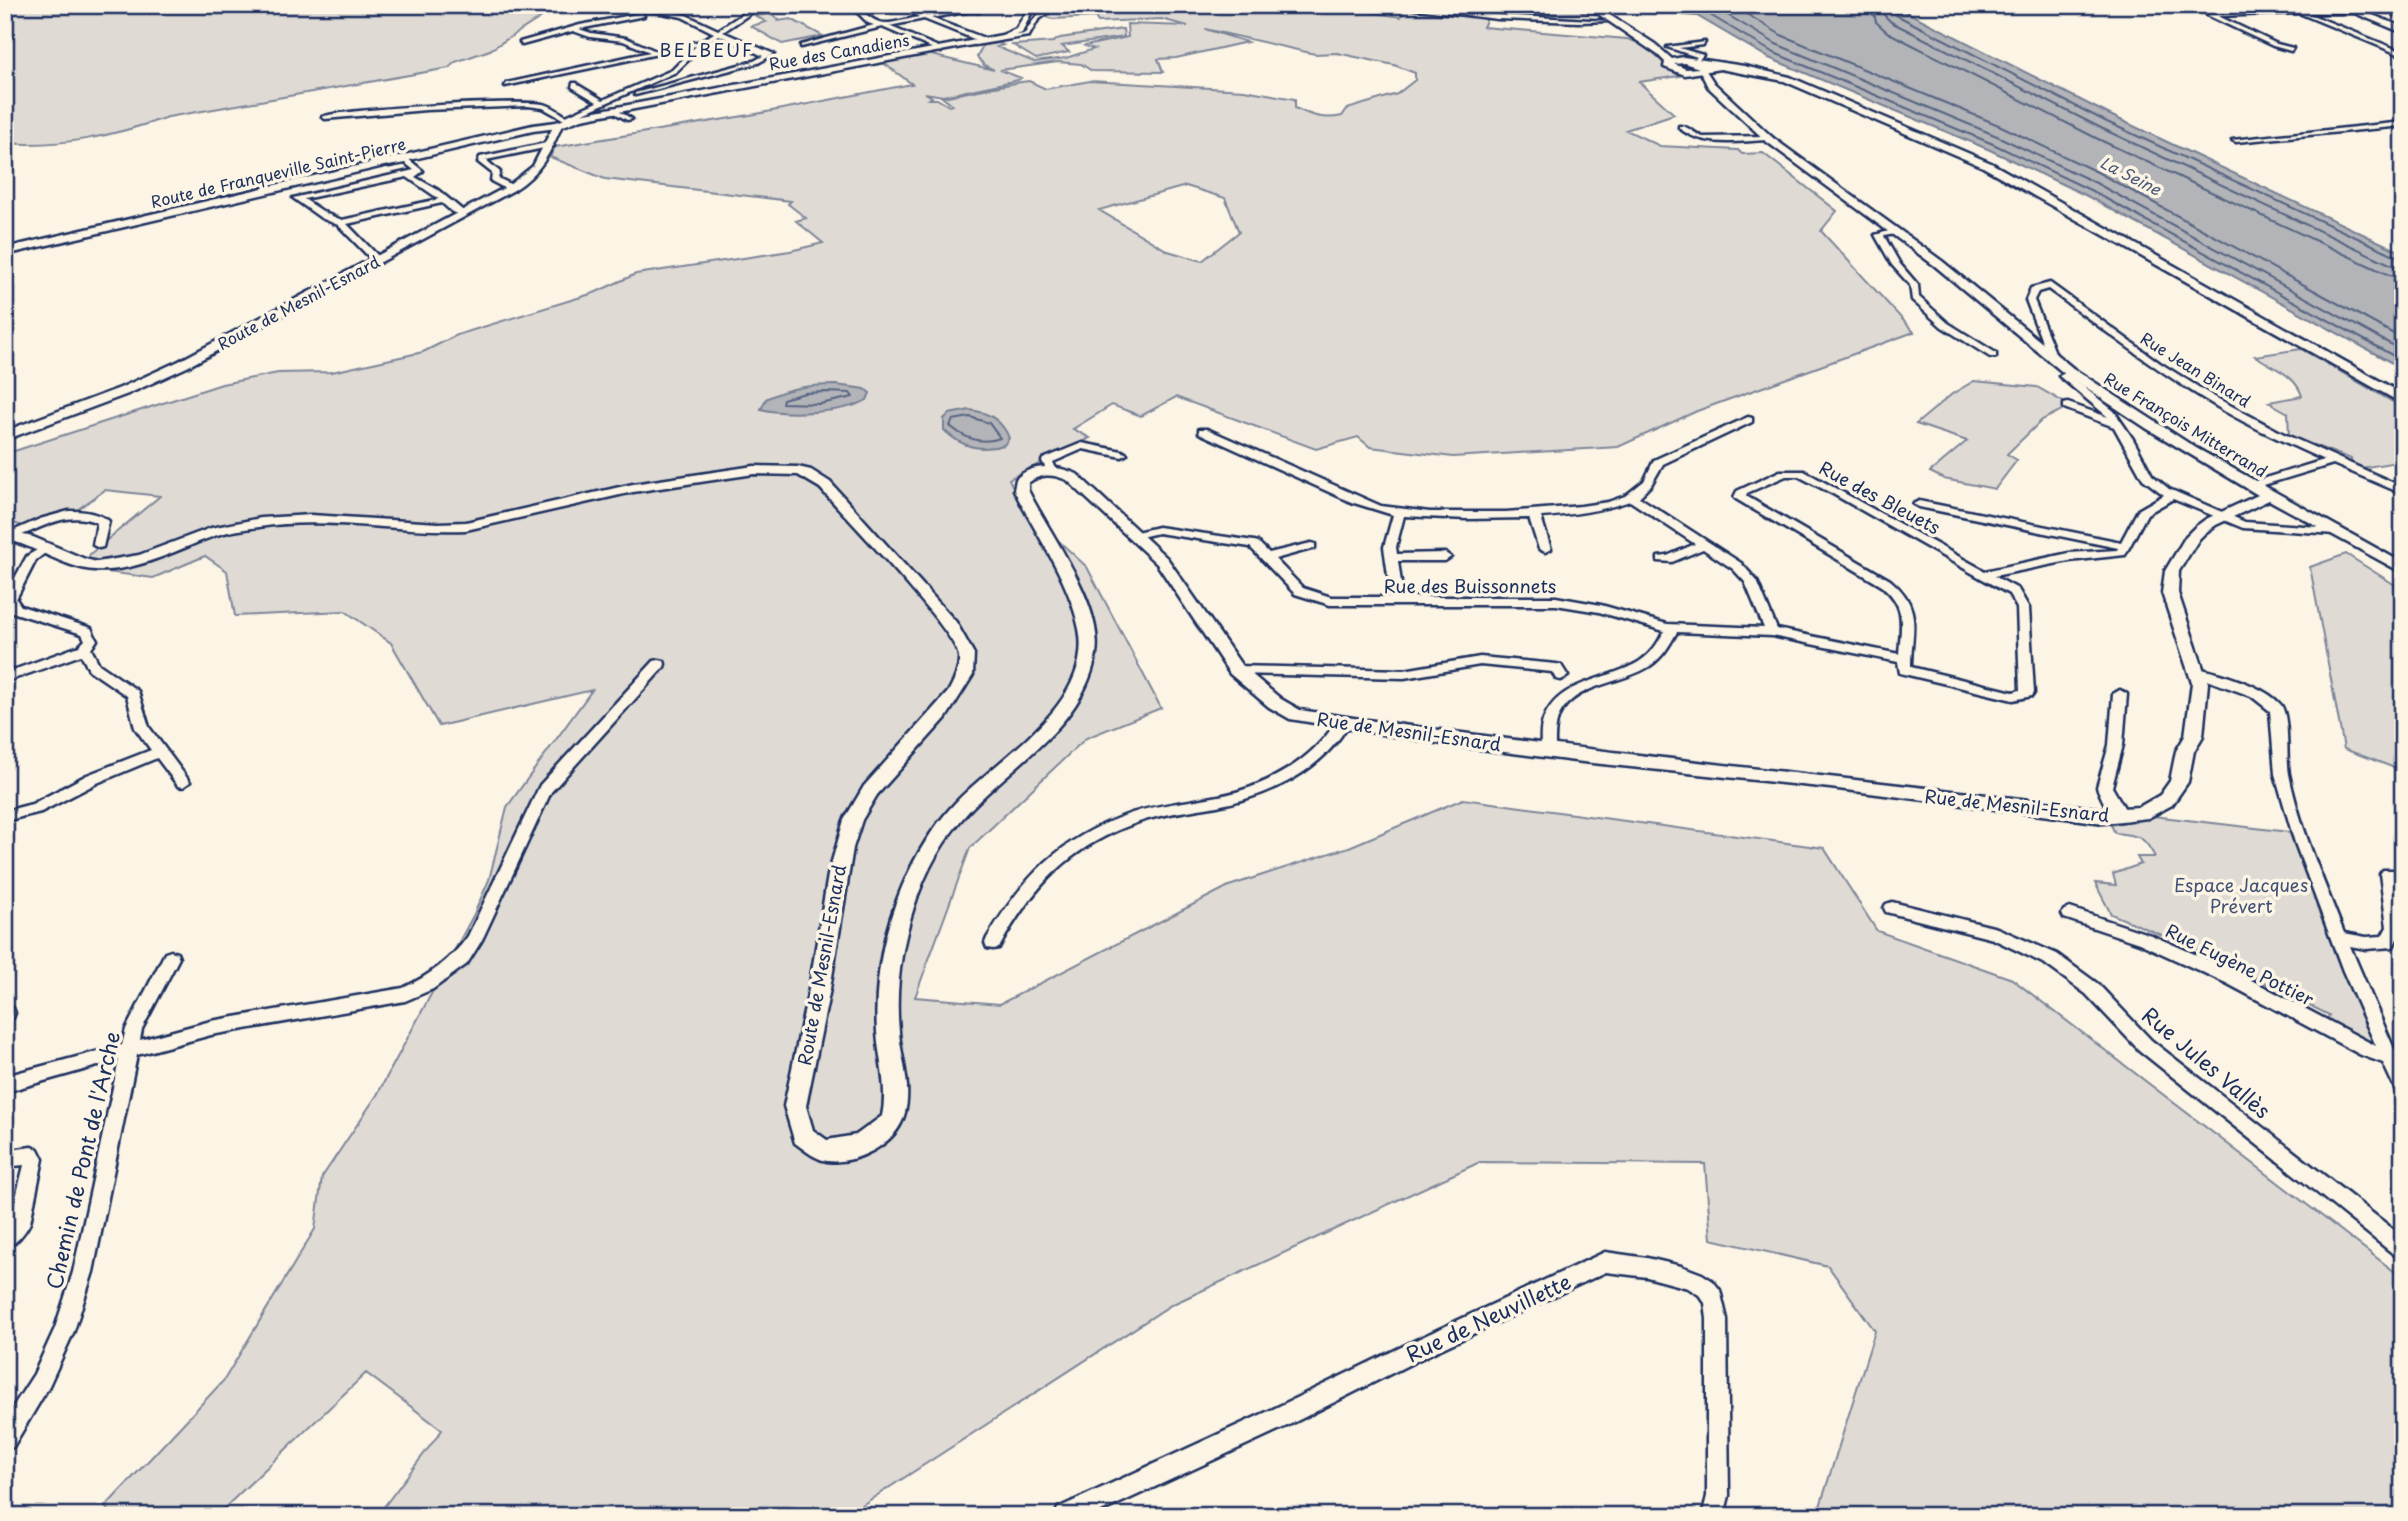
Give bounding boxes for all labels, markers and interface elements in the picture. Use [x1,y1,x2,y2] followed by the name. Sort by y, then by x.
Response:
[767,27,911,75] street label: Rue des Canadiens
[660,36,755,63] district label: BELBEUF
[148,131,408,213] street label: Route de Franqueville Saint-Pierre
[2096,149,2166,201] water label: La Seine
[213,249,384,355] street label: Route de Mesnil-Esnard
[2136,326,2256,412] street label: Rue Jean Binard
[2100,366,2272,482] street label: Rue François Mitterrand
[1815,454,1945,540] street label: Rue des Bleuets
[1384,572,1556,599] street label: Rue des Buissonnets
[1315,705,1503,757] street label: Rue de Mesnil-Esnard
[1923,782,2111,828] street label: Rue de Mesnil-Esnard
[790,862,852,1068] street label: Route de Mesnil-Esnard
[2174,871,2308,919] park label: Espace Jacques Prévert
[2161,916,2319,1012] street label: Rue Eugène Pottier
[2136,999,2278,1125] street label: Rue Jules Vallès
[37,1028,127,1292] street label: Chemin de Pont de l'Arche
[1400,1265,1576,1369] street label: Rue de Neuvillette

